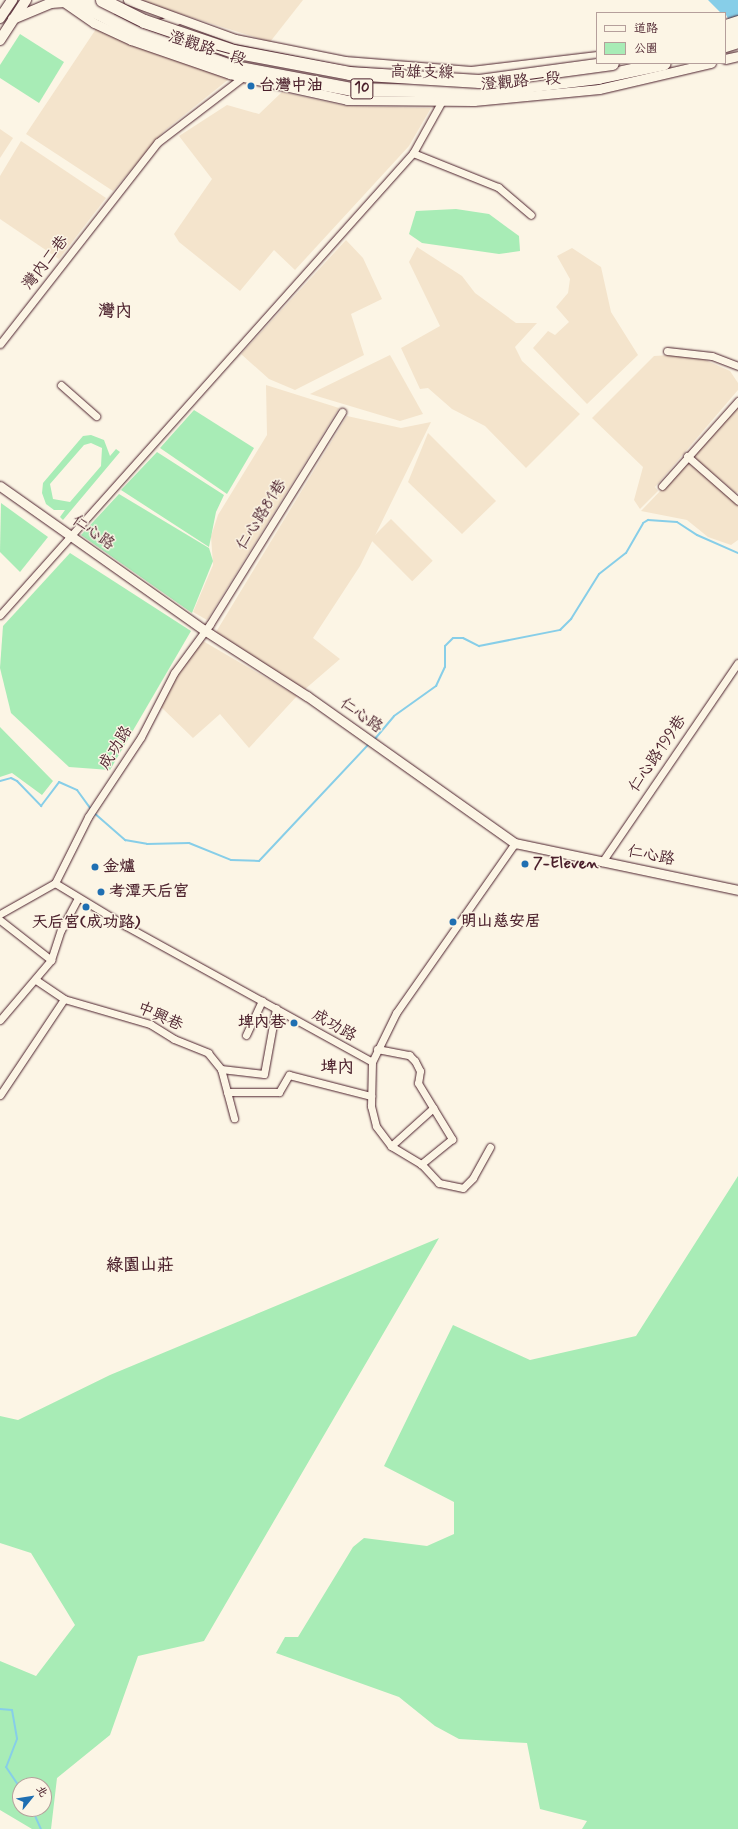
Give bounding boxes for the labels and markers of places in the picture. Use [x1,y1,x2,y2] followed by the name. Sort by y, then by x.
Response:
[259,76,323,96] place label: 台灣中油
[246,81,256,91] marker: 台灣中油
[533,854,599,874] place label: 7-Eleven
[103,857,135,877] place label: 金爐
[520,859,530,869] marker: 7-Eleven
[90,862,100,872] marker: 金爐
[109,882,189,902] place label: 考潭天后宮
[96,887,106,897] marker: 考潭天后宮
[81,902,91,912] marker: 天后宮(成功路)
[461,912,541,932] place label: 明山慈安居
[32,913,140,933] place label: 天后宮(成功路)
[448,917,458,927] marker: 明山慈安居
[238,1013,286,1033] place label: 埤內巷
[289,1018,299,1028] marker: 埤內巷

